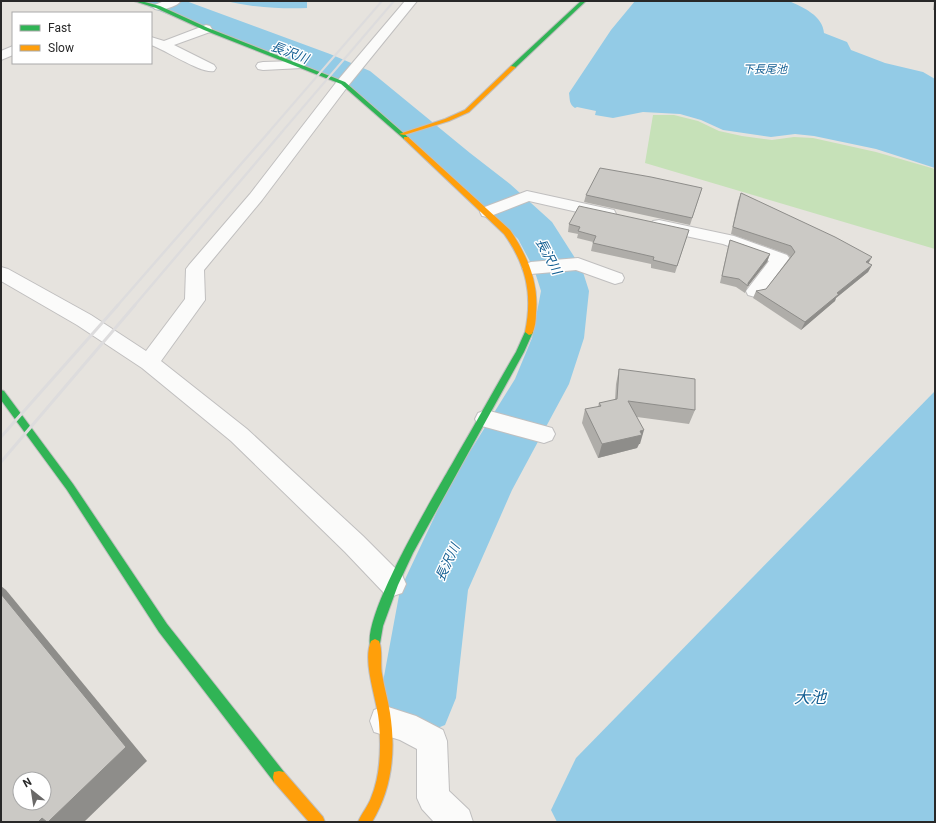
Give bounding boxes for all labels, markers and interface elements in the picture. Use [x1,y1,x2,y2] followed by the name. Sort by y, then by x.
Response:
[12,12,152,64] legend
[48,21,71,35] text: Fast
[269,38,313,67] water label: 長沢川
[48,41,74,55] text: Slow
[743,63,788,76] water label: 下長尾池
[533,235,565,279] water label: 長沢川
[432,540,463,583] water label: 長沢川
[794,688,828,707] water label: 大池
[12,771,52,811] north arrow
[21,775,34,790] text: N

